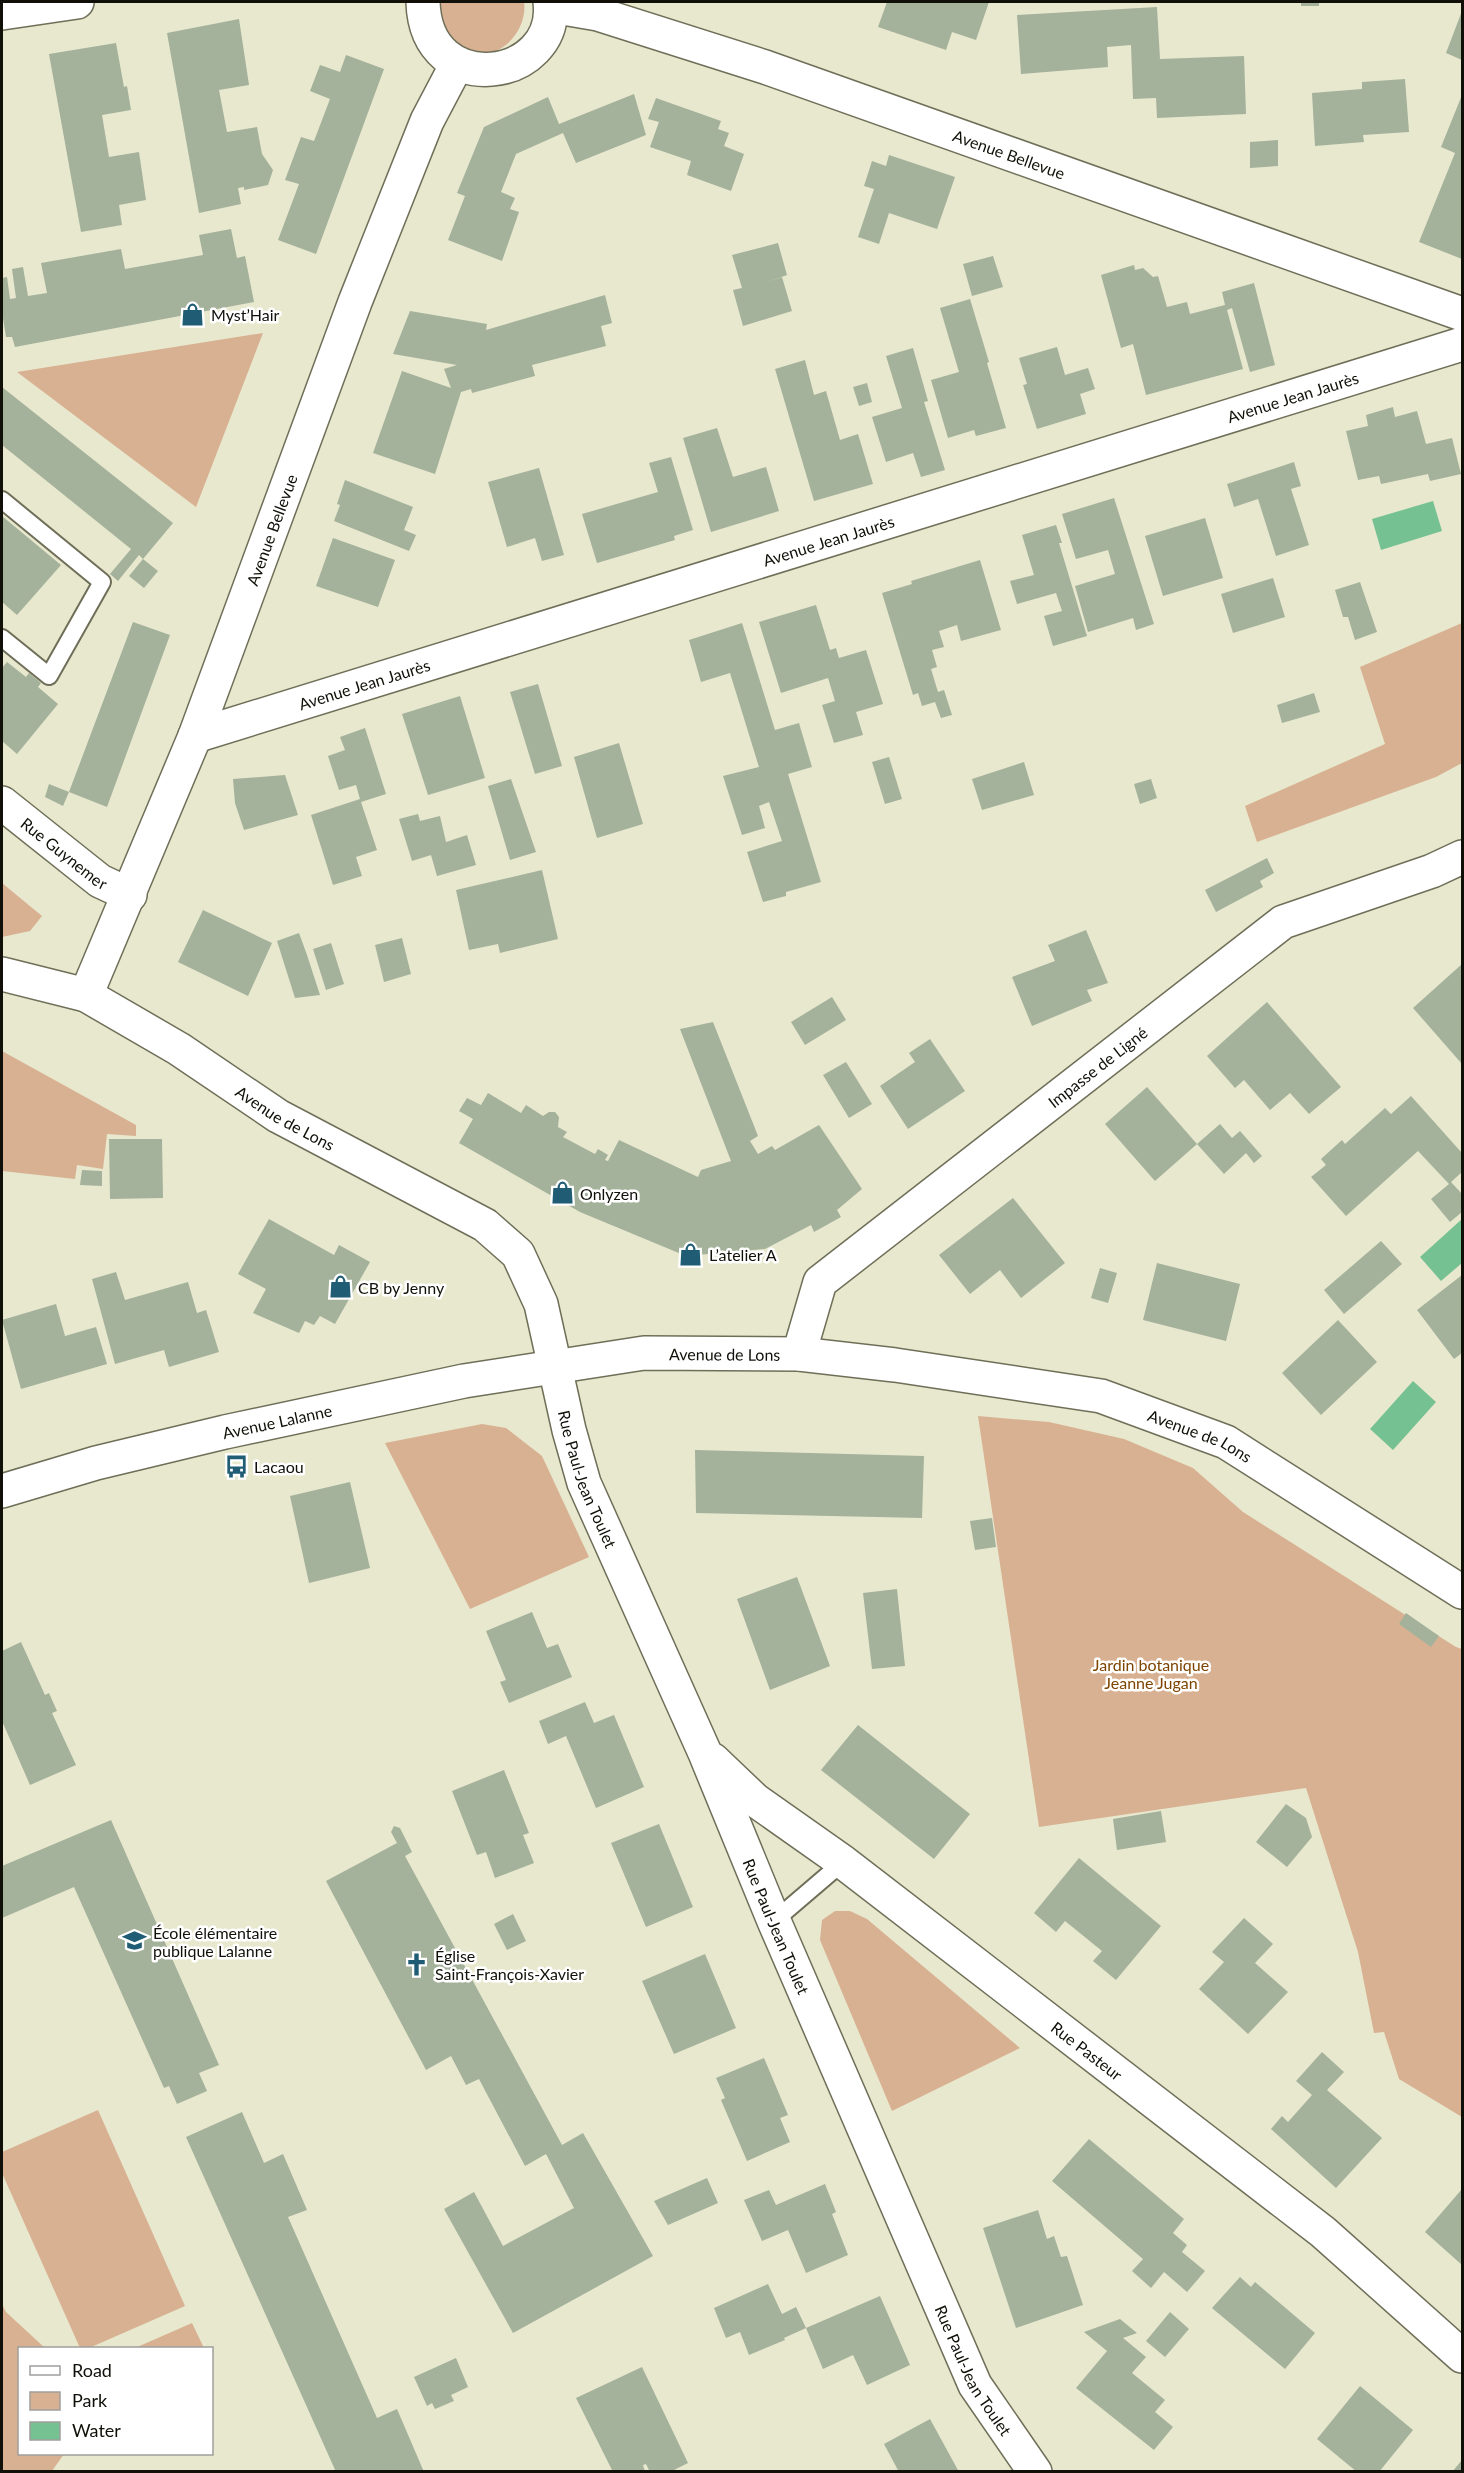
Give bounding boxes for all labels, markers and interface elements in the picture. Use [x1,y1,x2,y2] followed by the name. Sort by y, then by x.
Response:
[951,125,1068,182] street label: Avenue Bellevue
[180,301,206,327] shop icon: Myst’Hair
[211,305,280,324] place label: Myst’Hair
[1225,367,1361,426] street label: Avenue Jean Jaurès
[242,471,300,588] street label: Avenue Bellevue
[760,511,896,569] street label: Avenue Jean Jaurès
[296,654,432,713] street label: Avenue Jean Jaurès
[18,813,111,893] street label: Rue Guynemer
[1044,1022,1150,1111] street label: Impasse de Ligné
[233,1081,338,1154] street label: Avenue de Lons
[549,1180,575,1206] shop icon: Onlyzen
[580,1184,638,1203] place label: Onlyzen
[678,1241,704,1267] shop icon: L’atelier A
[709,1245,777,1264] place label: L’atelier A
[327,1274,353,1300] shop icon: CB by Jenny
[358,1278,445,1297] place label: CB by Jenny
[669,1344,780,1363] street label: Avenue de Lons
[221,1400,334,1442] street label: Avenue Lalanne
[1146,1405,1256,1466] street label: Avenue de Lons
[555,1408,621,1551] street label: Rue Paul-Jean Toulet
[223,1453,249,1479] bus stop icon: Lacaou
[254,1457,304,1476] place label: Lacaou
[1093,1655,1209,1692] park label: Jardin botanique Jeanne Jugan
[740,1856,814,1997] street label: Rue Paul-Jean Toulet
[153,1923,277,1960] place label: École élémentaire publique Lalanne
[122,1928,148,1954] school or university icon: École élémentaire publique Lalanne
[435,1946,584,1983] place label: Église Saint-François-Xavier
[404,1951,430,1977] church icon: Église Saint-François-Xavier
[1048,2017,1127,2084] street label: Rue Pasteur
[932,2302,1016,2439] street label: Rue Paul-Jean Toulet
[18,2347,213,2455] legend
[72,2359,112,2381] text: Road
[72,2389,108,2411] text: Park
[72,2419,121,2441] text: Water

